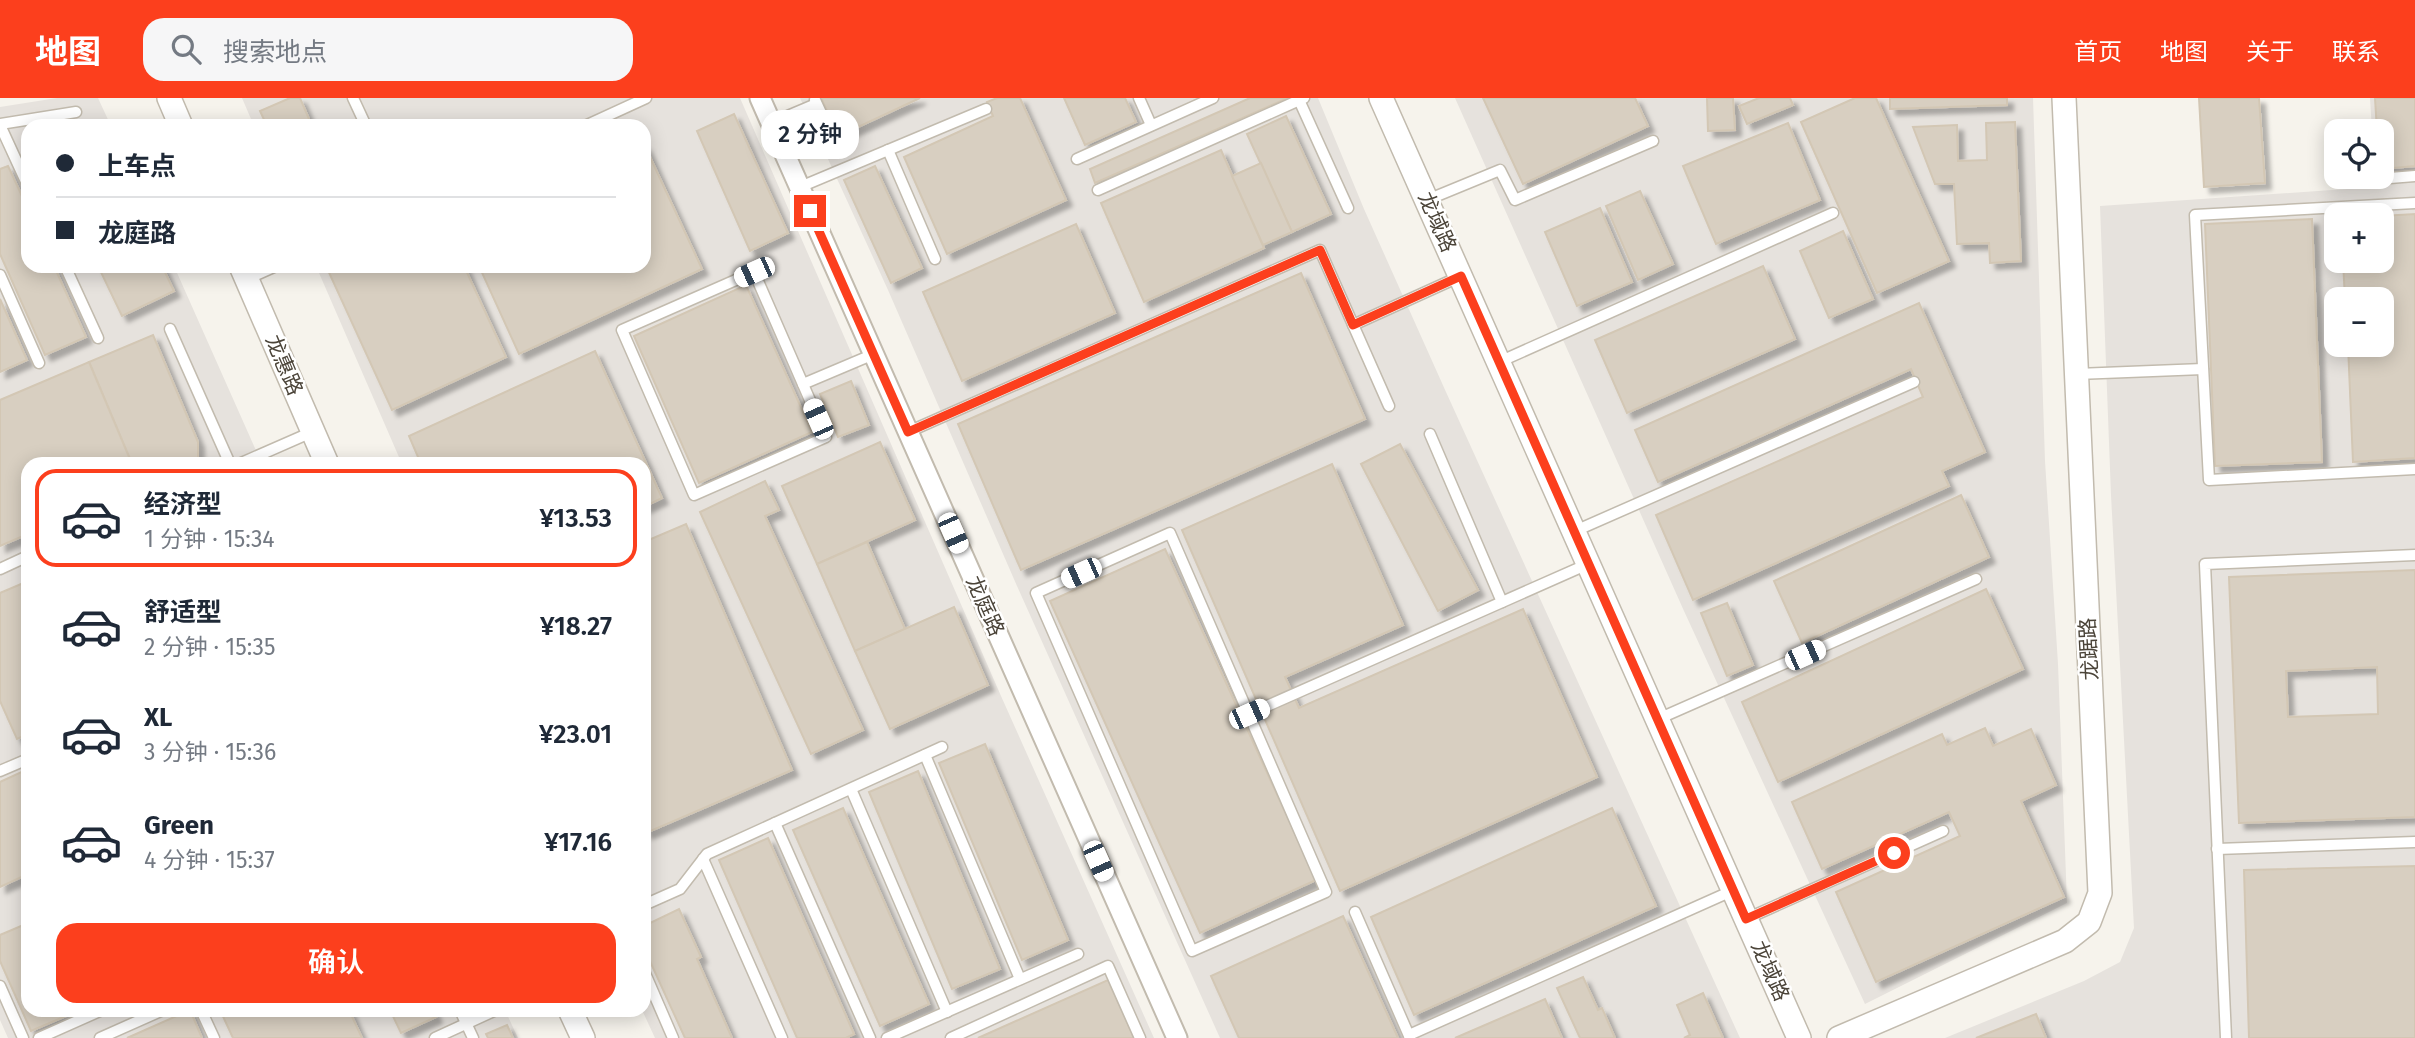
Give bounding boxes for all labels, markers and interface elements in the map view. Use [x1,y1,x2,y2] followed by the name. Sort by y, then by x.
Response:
[143,18,633,81] search box
[167,30,205,68] icon: search
[35,32,101,72] text: 地图
[223,37,327,68] text: 搜索地点
[2074,38,2122,66] text: 首页
[2160,38,2208,66] text: 地图
[2246,38,2294,66] text: 关于
[2332,38,2380,66] text: 联系
[761,109,859,158] callout: 2 分钟
[2324,119,2394,357] map controls
[2324,119,2394,189] button: locate
[778,120,842,148] text: 2 分钟
[98,151,176,182] text: 上车点
[1412,188,1462,256] street label: 龙域路
[794,195,826,227] route end
[2324,203,2394,273] button: +
[98,218,176,249] text: 龙庭路
[731,254,778,290] car
[2324,287,2394,357] button: −
[260,331,308,399] street label: 龙惠路
[800,396,837,442] car
[60,487,123,550] icon: car
[144,489,222,520] text: 经济型
[540,503,612,534] text: ¥13.53
[935,510,972,556] car
[144,525,275,553] text: 1 分钟 · 15:34
[1058,555,1105,591] car
[960,572,1010,640] street label: 龙庭路
[60,595,123,658] icon: car
[144,597,222,628] text: 舒适型
[540,611,612,642] text: ¥18.27
[2074,617,2104,681] street label: 龙踞路
[144,633,275,661] text: 2 分钟 · 15:35
[1782,637,1829,673] car
[1226,696,1273,732] car
[144,702,172,733] text: XL
[60,703,123,766] icon: car
[539,719,612,750] text: ¥23.01
[144,738,276,766] text: 3 分钟 · 15:36
[144,810,214,841] text: Green
[60,811,123,874] icon: car
[544,827,612,858] text: ¥17.16
[1878,837,1910,869] route start
[1080,838,1117,884] car
[144,846,275,874] text: 4 分钟 · 15:37
[56,923,616,1003] button: 确认
[1745,937,1795,1005] street label: 龙域路

